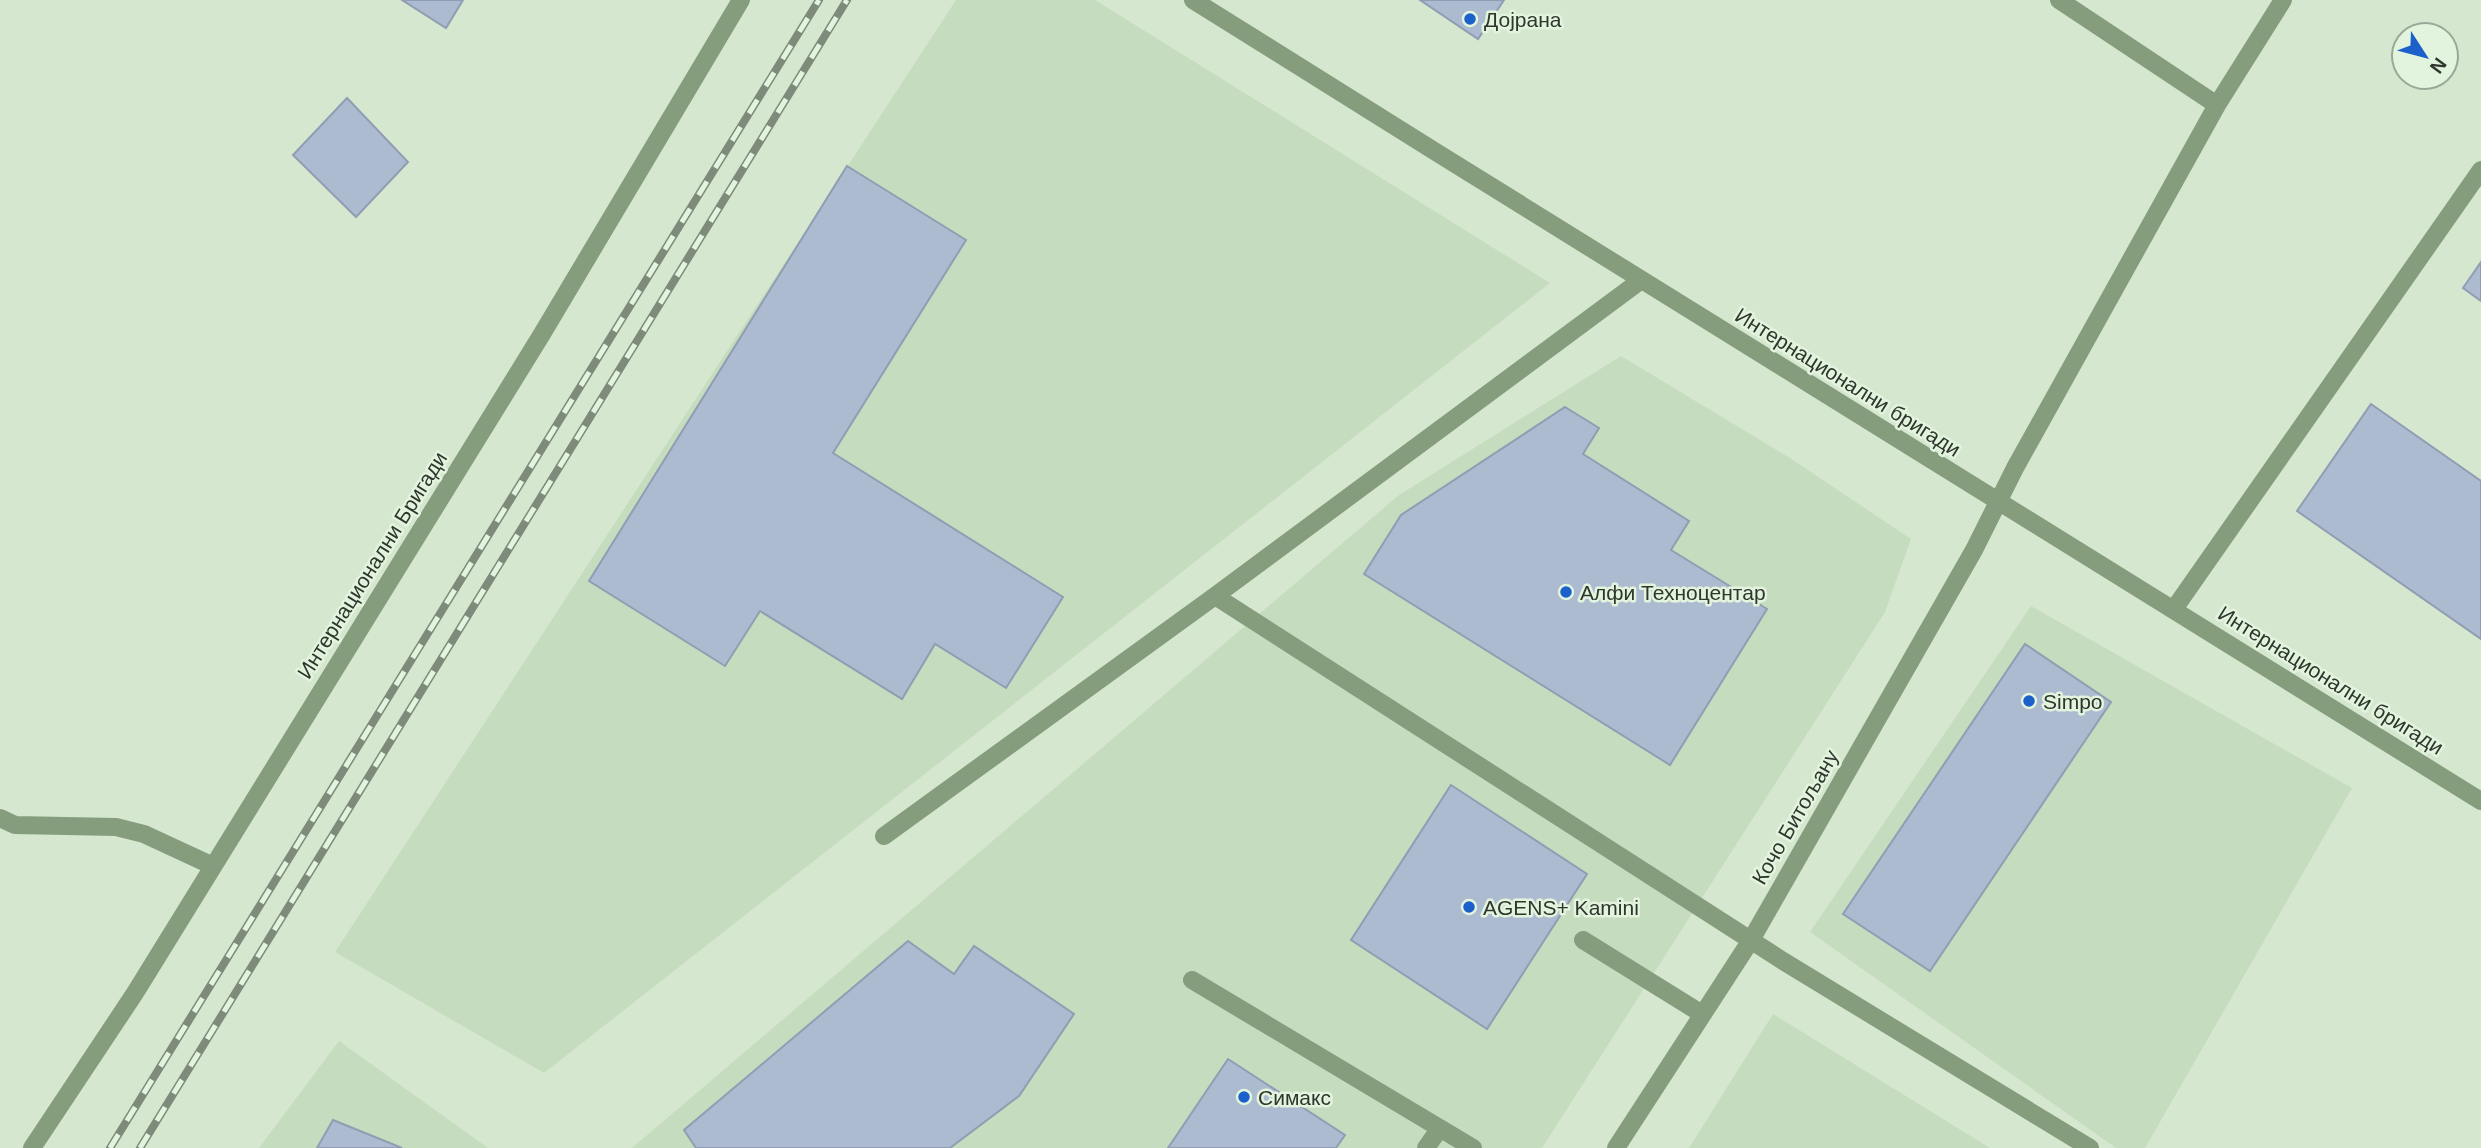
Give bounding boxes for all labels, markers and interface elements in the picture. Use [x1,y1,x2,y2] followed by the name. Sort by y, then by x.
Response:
[1484,8,1562,31] place label: Дојрана
[1462,11,1478,27] marker: Дојрана
[2390,21,2460,91] north arrow
[2426,54,2451,77] text: N
[1731,303,1965,461] street label: Интернационални бригади
[293,447,451,683] street label: Интернационални Бригади
[1580,581,1766,604] place label: Алфи Техноцентар
[1558,584,1574,600] marker: Алфи Техноцентар
[2214,601,2448,759] street label: Интернационални бригади
[2043,690,2103,713] place label: Simpo
[2021,693,2037,709] marker: Simpo
[1747,745,1843,888] street label: Кочо Битољану
[1483,896,1639,919] place label: AGENS+ Kamini
[1461,899,1477,915] marker: AGENS+ Kamini
[1258,1086,1331,1109] place label: Симакс
[1236,1089,1252,1105] marker: Симакс

